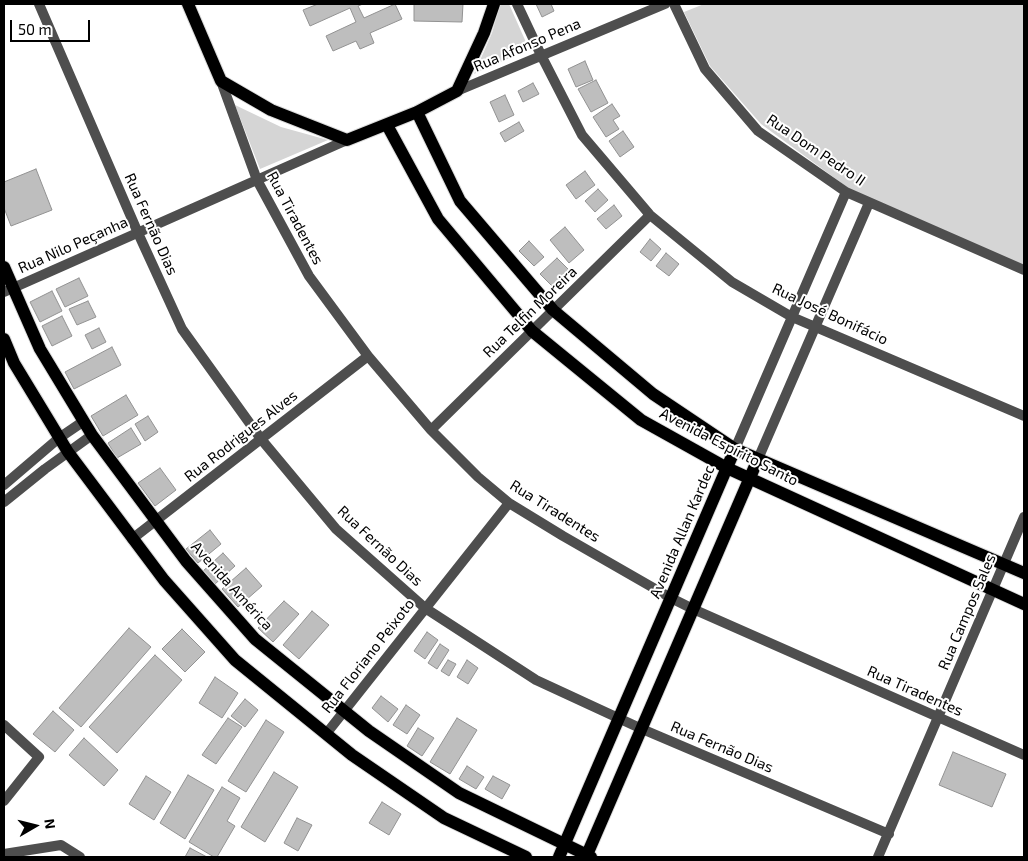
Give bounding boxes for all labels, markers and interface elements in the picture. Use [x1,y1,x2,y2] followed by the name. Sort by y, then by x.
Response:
[12,10,92,42] scale bar
[471,14,583,76] street label: Rua Afonso Pena
[18,20,52,38] text: 50 m
[763,110,869,190] street label: Rua Dom Pedro II
[263,168,327,268] street label: Rua Tiradentes
[120,170,182,278] street label: Rua Fernão Dias
[15,213,131,277] street label: Rua Nilo Peçanha
[479,263,581,361] street label: Rua Telfin Moreira
[769,279,891,349] street label: Rua José Bonifácio
[181,386,301,486] street label: Rua Rodrigues Alves
[657,404,801,490] street label: Avenida Espírito Santo
[646,463,718,601] street label: Avenida Allan Kardec
[507,476,603,546] street label: Rua Tiradentes
[334,502,426,590] street label: Rua Fernão Dias
[187,538,277,634] street label: Avenida América
[934,551,1000,673] street label: Rua Campos Sales
[318,595,418,717] street label: Rua Floriano Peixoto
[864,662,966,720] street label: Rua Tiradentes
[668,717,776,777] street label: Rua Fernão Dias
[10,801,60,851] north arrow
[41,818,59,830] text: N

